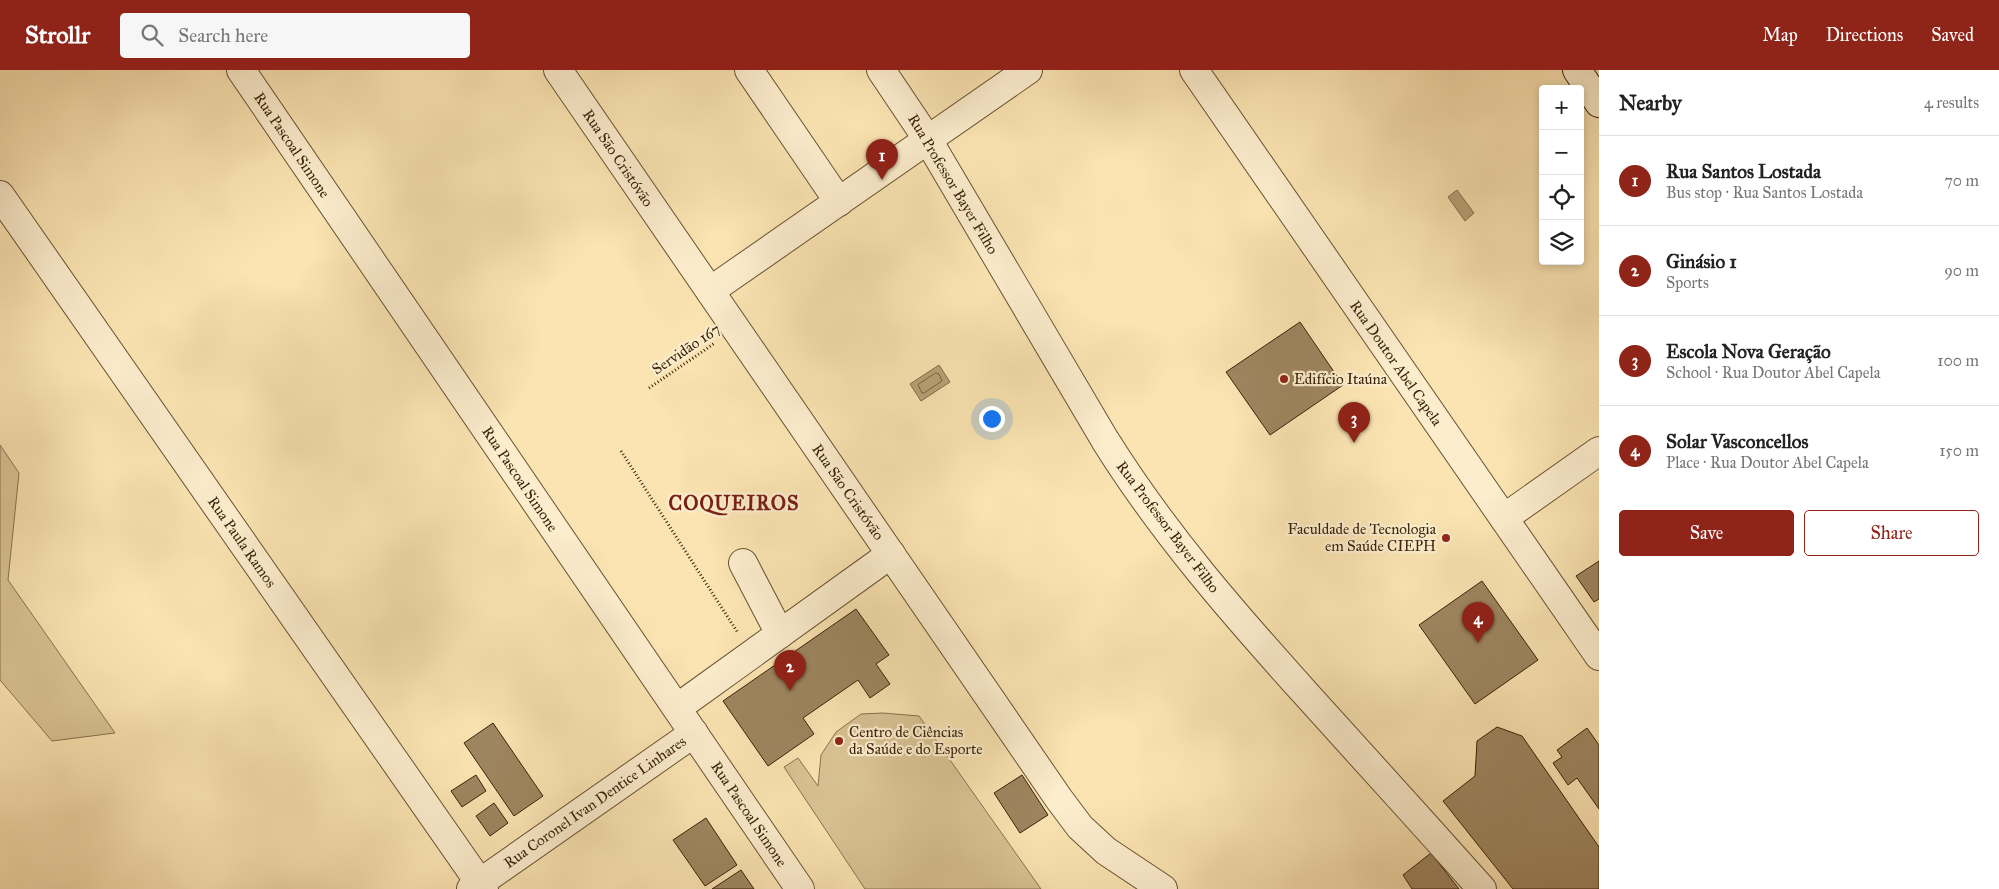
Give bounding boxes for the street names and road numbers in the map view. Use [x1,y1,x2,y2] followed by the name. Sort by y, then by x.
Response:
[250,89,334,201] street label: Rua Pascoal Simone
[579,106,657,210] street label: Rua São Cristóvão
[904,111,1002,258] street label: Rua Professor Bayer Filho
[1346,297,1446,430] street label: Rua Doutor Abel Capela
[648,320,724,378] street label: Servidão 167
[478,423,562,535] street label: Rua Pascoal Simone
[808,440,888,544] street label: Rua São Cristóvão
[1113,458,1224,597] street label: Rua Professor Bayer Filho
[204,493,280,591] street label: Rua Paula Ramos
[500,732,690,872] street label: Rua Coronel Ivan Dentice Linhares
[707,758,791,870] street label: Rua Pascoal Simone

